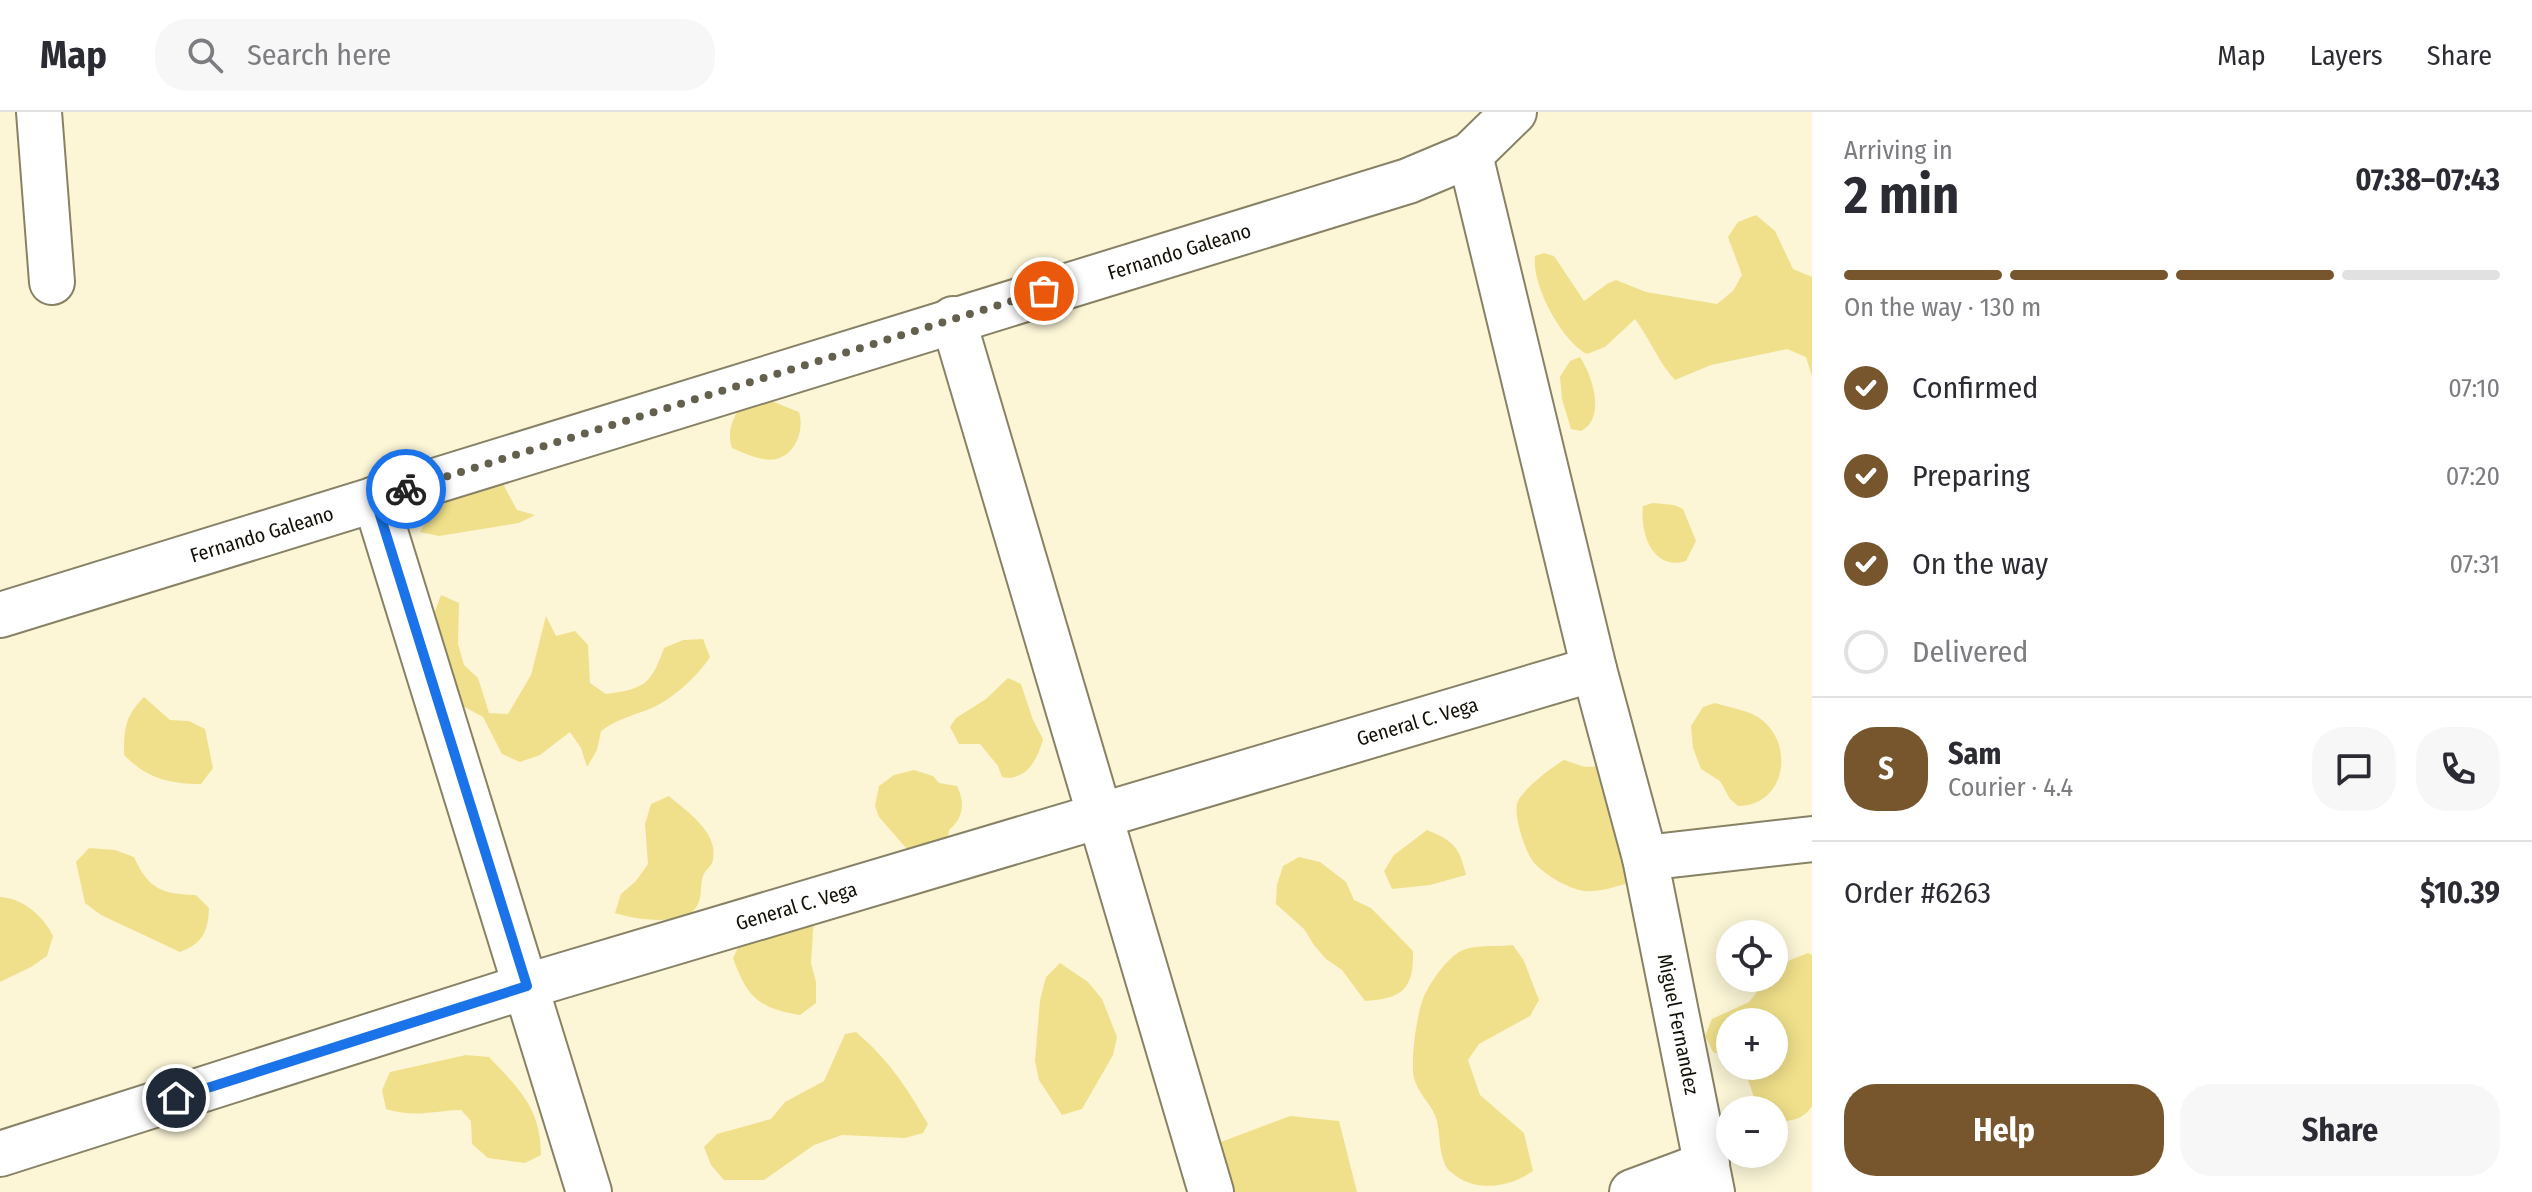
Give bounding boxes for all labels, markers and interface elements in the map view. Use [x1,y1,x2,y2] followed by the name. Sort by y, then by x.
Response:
[155,19,715,91] search box
[40,32,107,78] text: Map
[183,33,227,77] icon: search
[247,37,391,73] text: Search here
[2217,39,2266,72] text: Map
[2310,39,2383,72] text: Layers
[2427,39,2492,72] text: Share
[1844,135,1953,166] text: Arriving in
[2355,162,2500,198] text: 07:38–07:43
[1844,164,1959,227] text: 2 min
[1105,218,1254,285] street label: Fernando Galeano
[1010,257,1078,325] pin
[1022,269,1066,313] icon: bag
[1844,292,2041,323] text: On the way · 130 m
[1844,366,1888,410] icon: check
[1912,370,2038,406] text: Confirmed
[2448,373,2500,404] text: 07:10
[366,449,446,529] courier
[1844,454,1888,498] icon: check
[1912,458,2030,494] text: Preparing
[2446,461,2500,492] text: 07:20
[384,467,428,511] icon: bike
[187,501,336,568] street label: Fernando Galeano
[1844,542,1888,586] icon: check
[1912,546,2048,582] text: On the way
[2449,549,2500,580] text: 07:31
[1912,634,2028,670] text: Delivered
[1354,692,1481,751] street label: General C. Vega
[2312,727,2396,811] button: chat
[2416,727,2500,811] button: phone
[1948,736,2001,772] text: Sam
[1878,751,1894,787] text: S
[1948,772,2073,803] text: Courier · 4.4
[1844,875,1991,911] text: Order #6263
[2420,875,2500,911] text: $10.39
[733,877,860,935] street label: General C. Vega
[1716,920,1788,1168] map controls
[1716,920,1788,992] button: locate
[1653,952,1704,1097] street label: Miguel Fernandez
[1716,1008,1788,1080] button: +
[142,1064,210,1132] pin
[154,1076,198,1120] icon: home
[1844,1084,2164,1176] button: Help
[2180,1084,2500,1176] button: Share
[1716,1096,1788,1168] button: −

